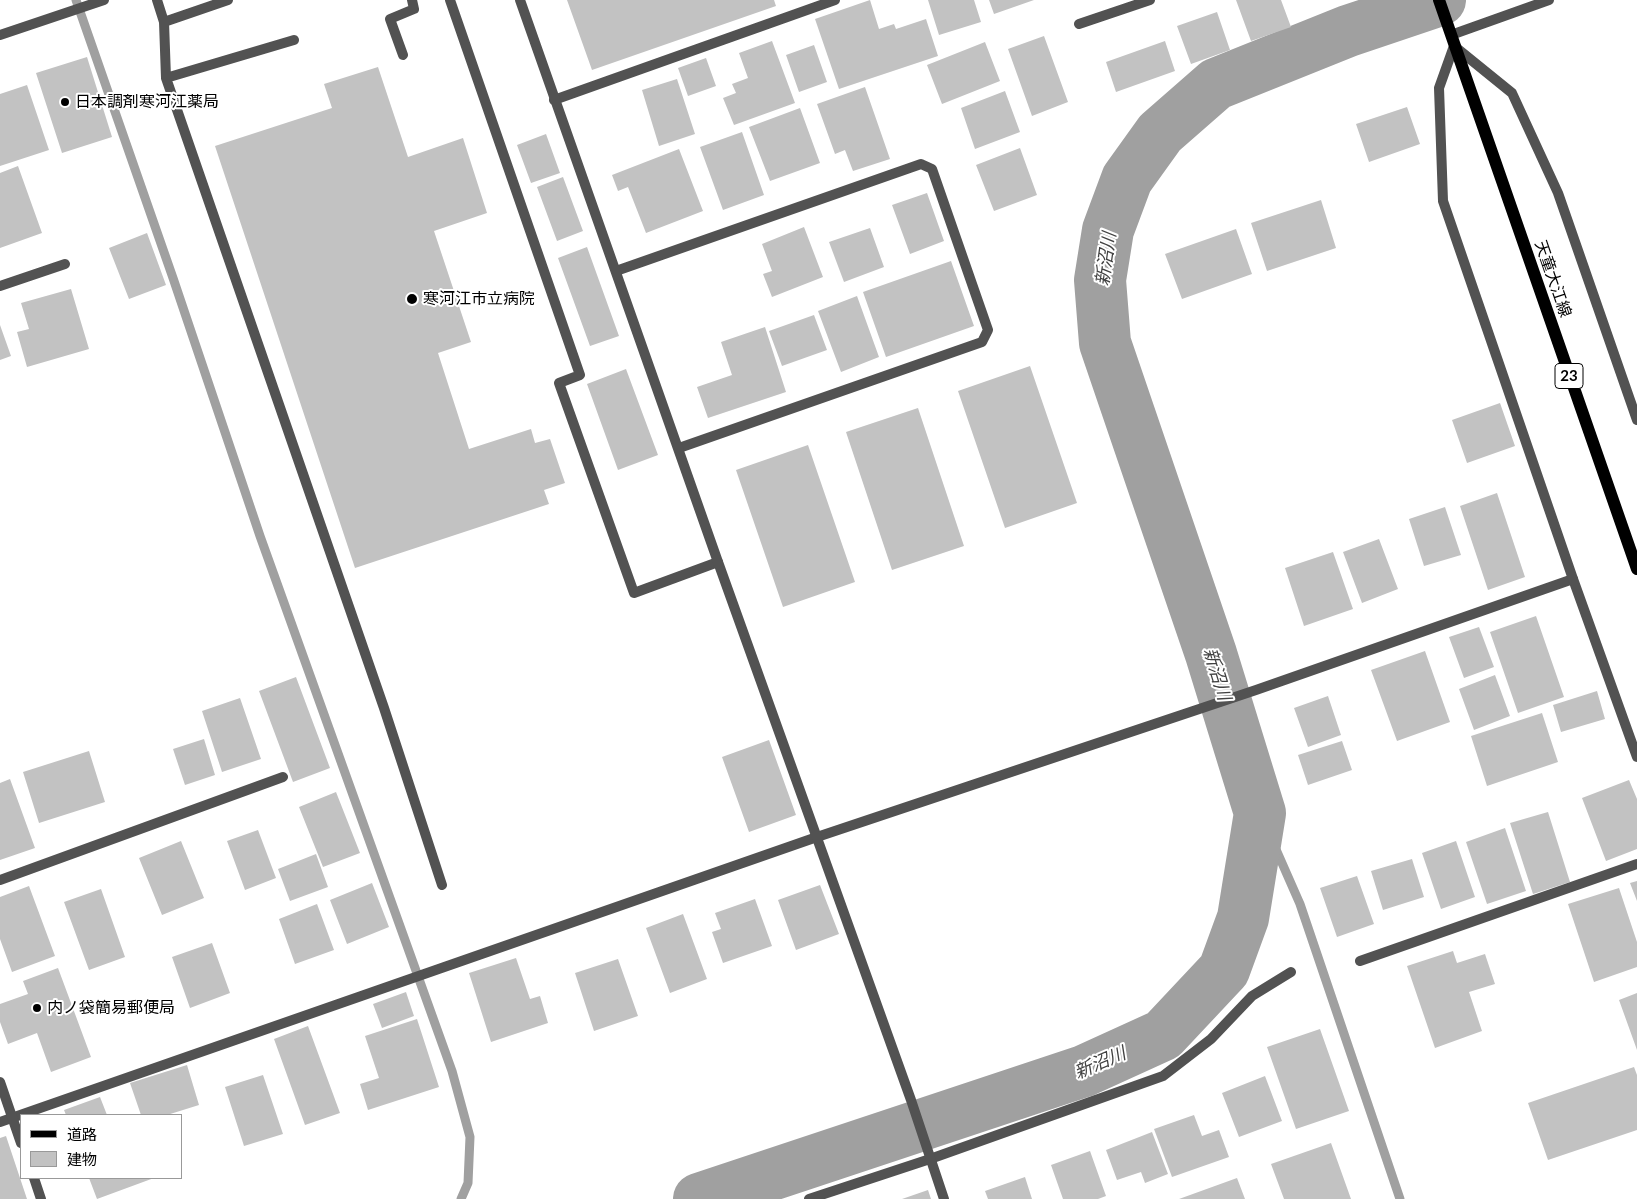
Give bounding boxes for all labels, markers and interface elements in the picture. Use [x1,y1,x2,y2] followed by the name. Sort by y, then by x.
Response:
[75,92,219,112] place label: 日本調剤寒河江薬局
[59,96,71,108] marker: 日本調剤寒河江薬局
[1092,231,1120,287] water label: 新沼川
[1531,238,1575,320] street label: 天童大江線
[423,289,535,309] place label: 寒河江市立病院
[405,292,419,306] marker: 寒河江市立病院
[1555,364,1583,388] road number: 23
[1199,645,1235,703] water label: 新沼川
[47,998,175,1018] place label: 内ノ袋簡易郵便局
[31,1002,43,1014] marker: 内ノ袋簡易郵便局
[1071,1043,1129,1083] water label: 新沼川
[20,1114,182,1179] legend
[67,1125,97,1143] text: 道路
[67,1150,97,1168] text: 建物

